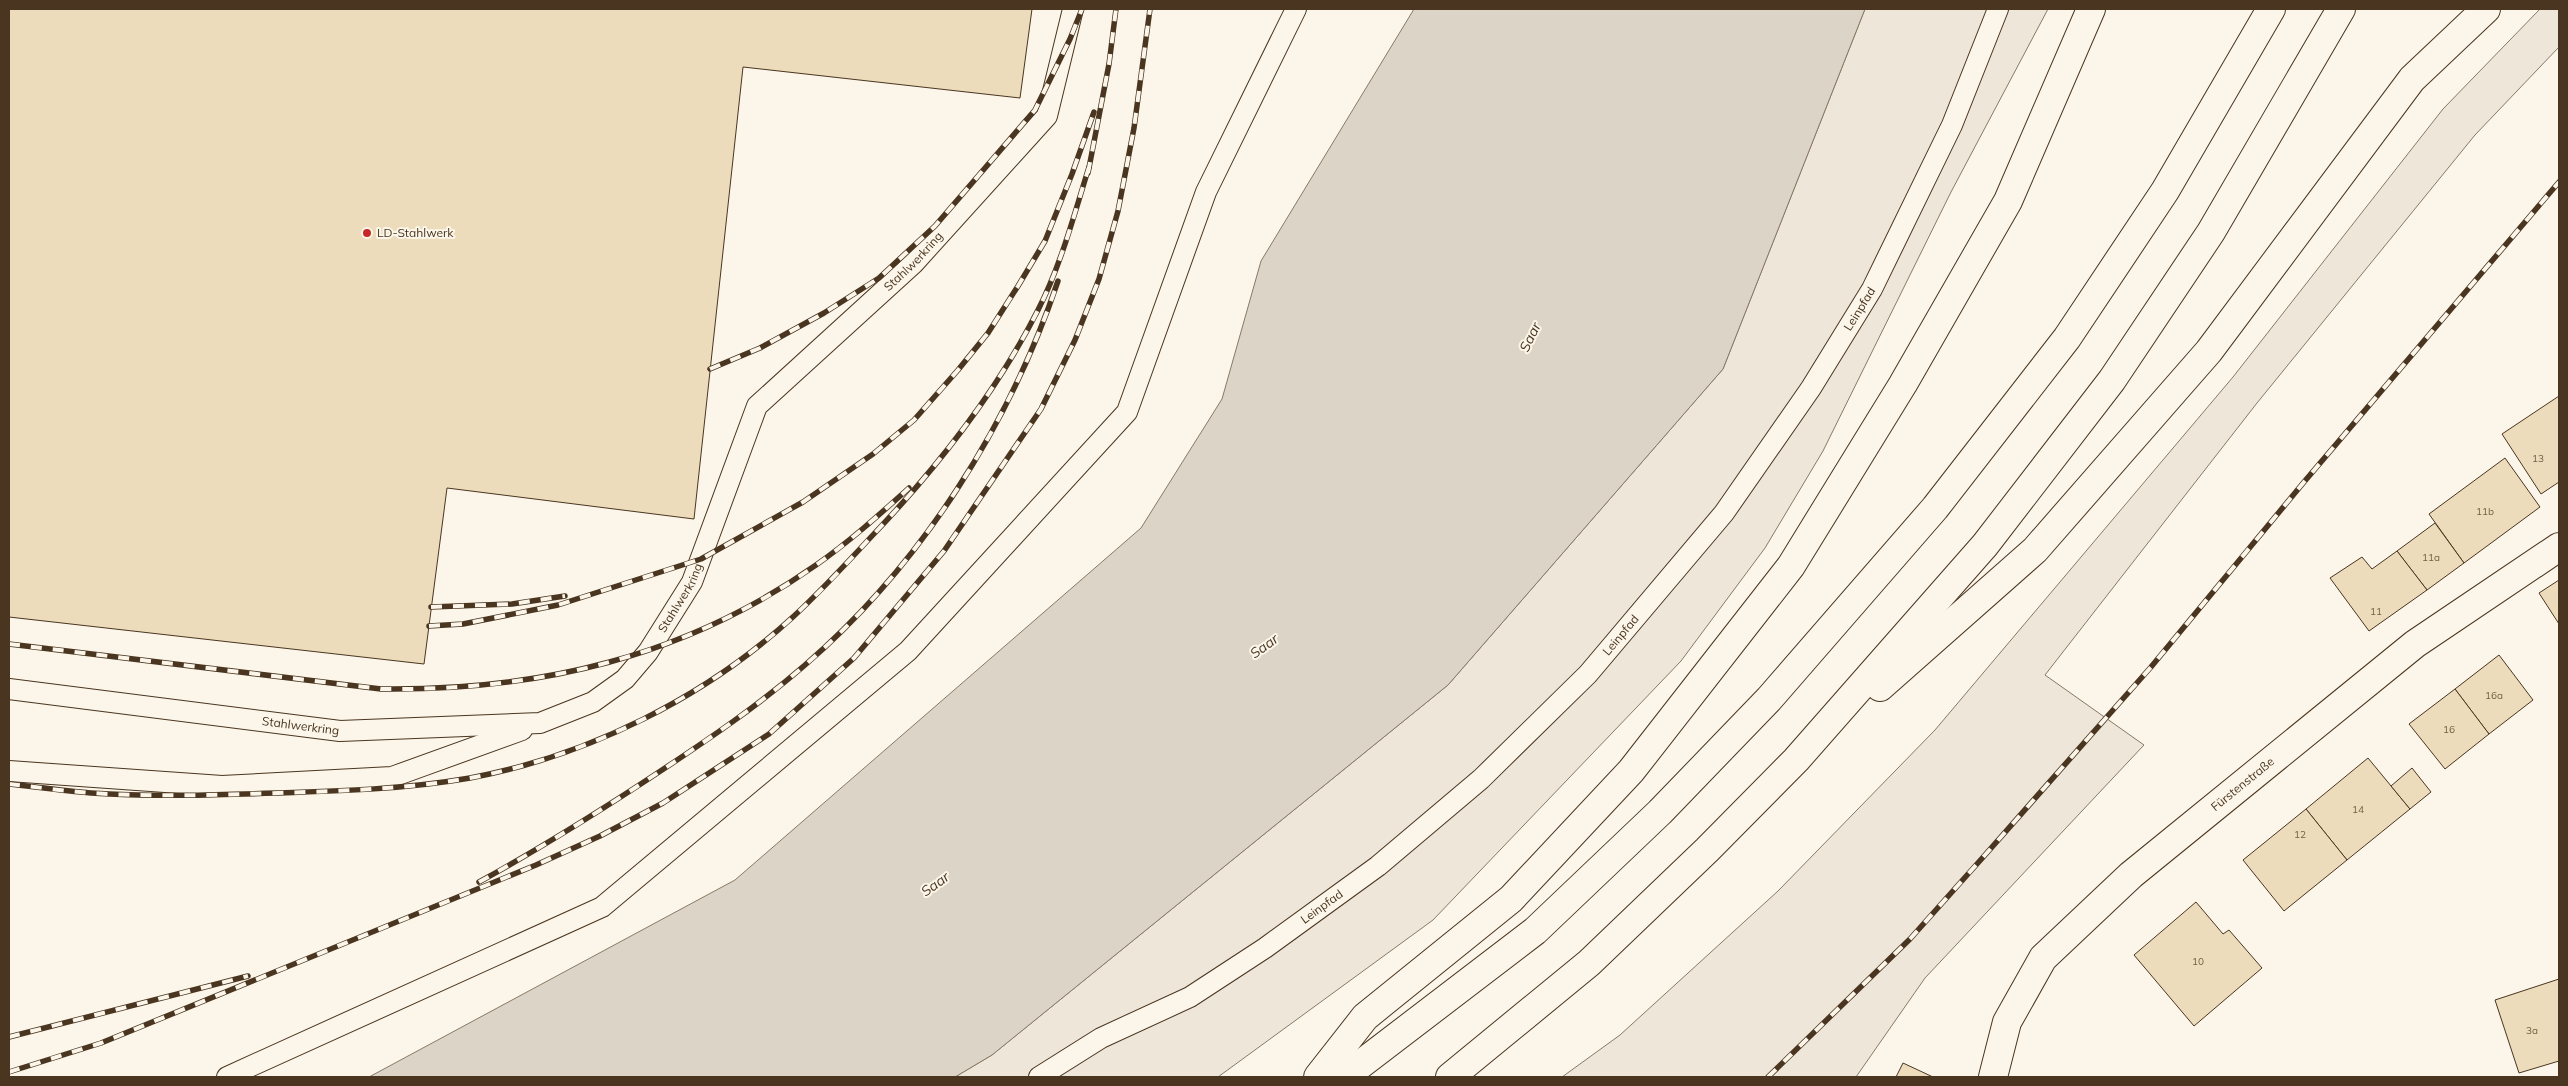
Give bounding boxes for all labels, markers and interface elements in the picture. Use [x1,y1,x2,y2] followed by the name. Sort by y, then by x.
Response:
[377,225,454,240] place label: LD-Stahlwerk
[361,227,373,239] marker: LD-Stahlwerk
[880,228,946,294] street label: Stahlwerkring
[1840,284,1878,333] street label: Leinpfad
[1515,318,1545,355] water label: Saar
[2532,452,2544,465] house number: 13
[2476,505,2494,518] house number: 11b
[2422,551,2440,564] house number: 11a
[654,561,705,635] street label: Stahlwerkring
[2370,605,2382,618] house number: 11
[1599,612,1642,658] street label: Leinpfad
[1246,629,1282,662] water label: Saar
[2485,689,2503,702] house number: 16a
[261,713,340,738] street label: Stahlwerkring
[2443,723,2455,736] house number: 16
[2208,754,2277,814] street label: Fürstenstraße
[2352,803,2364,816] house number: 14
[2294,828,2306,841] house number: 12
[917,867,953,900] water label: Saar
[1297,886,1346,927] street label: Leinpfad
[2192,955,2204,968] house number: 10
[2526,1024,2538,1037] house number: 3a

